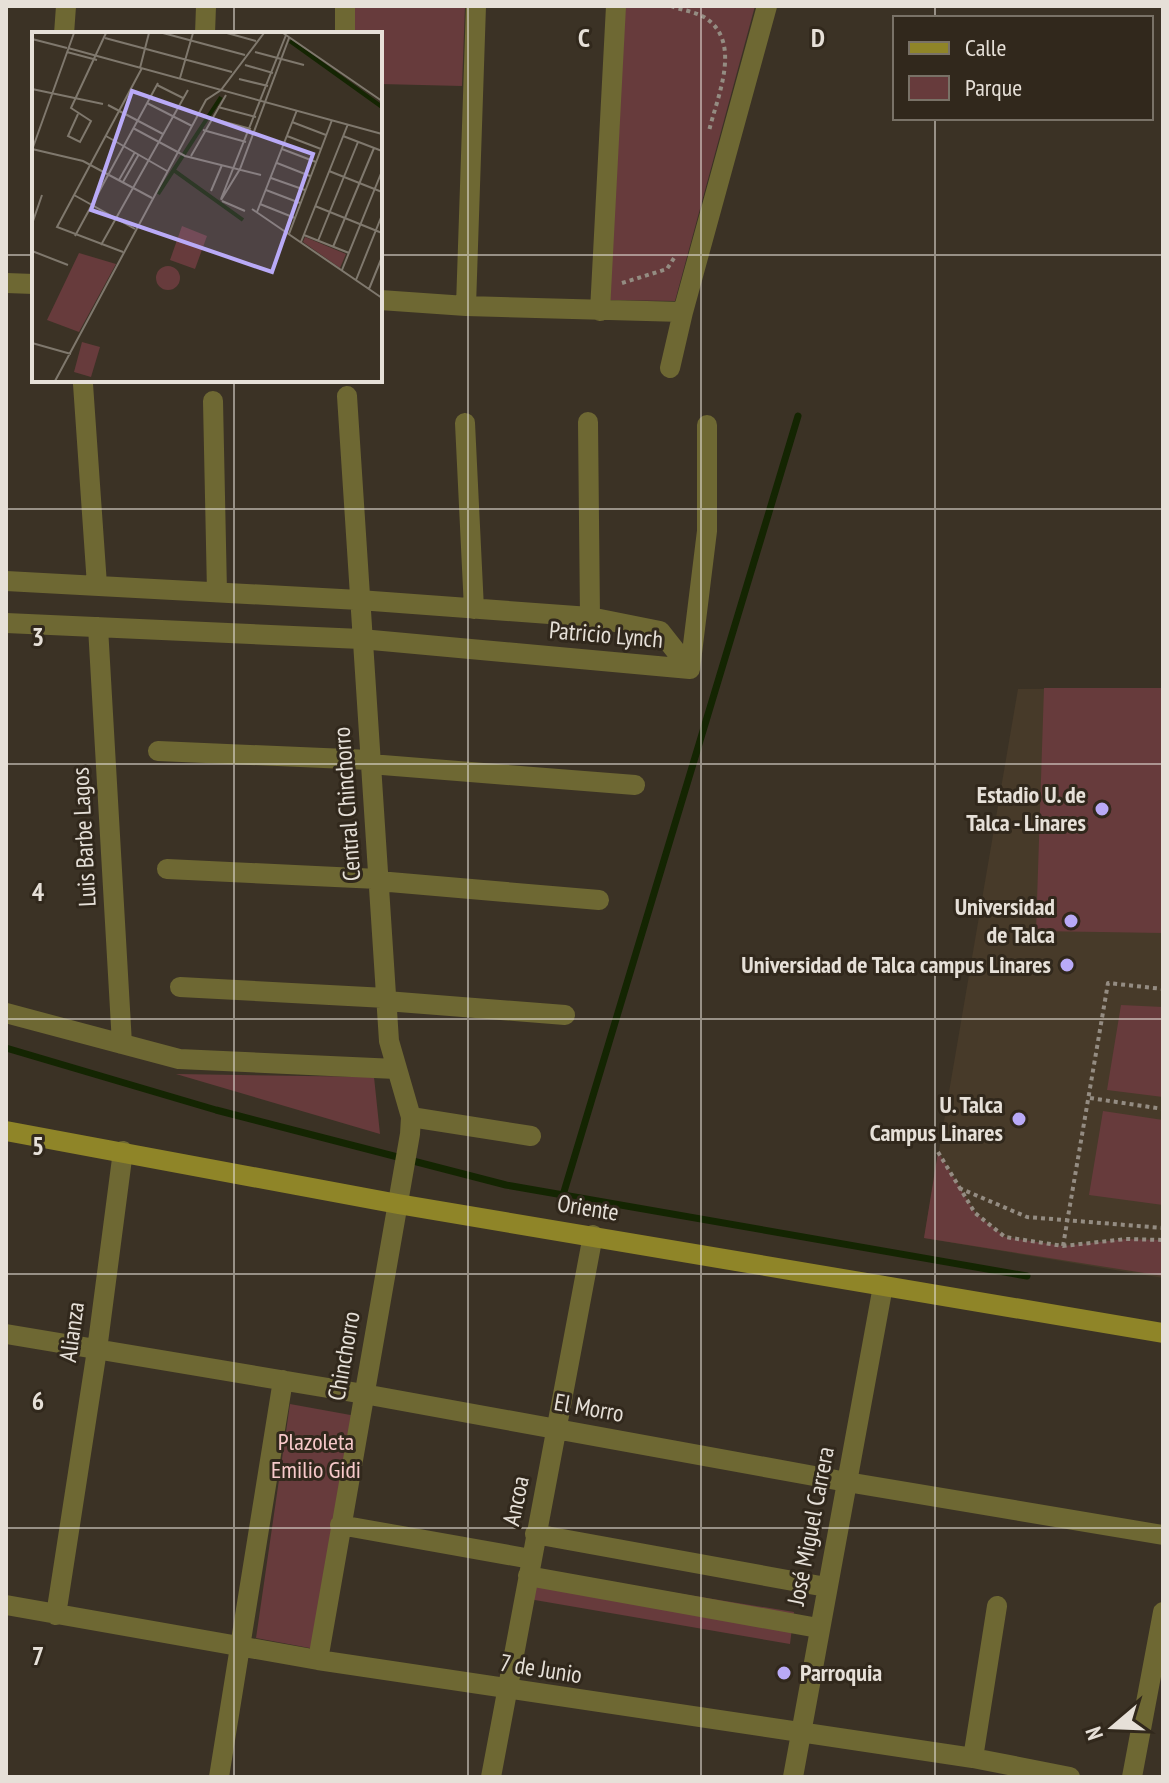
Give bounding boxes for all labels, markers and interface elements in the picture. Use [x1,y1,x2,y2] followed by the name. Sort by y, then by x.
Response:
[893,16,1153,120] legend
[578,21,590,54] text: C
[811,21,825,54] text: D
[32,32,382,382] inset map
[965,32,1006,63] text: Calle
[965,72,1022,103] text: Parque
[548,614,664,655] street label: Patricio Lynch
[32,620,44,653] text: 3
[326,726,367,882] street label: Central Chinchorro
[64,767,103,907] street label: Luis Barbe Lagos
[966,779,1086,838] place label: Estadio U. de Talca - Linares
[1093,800,1111,818] marker: Estadio U. de Talca - Linares
[32,875,45,908] text: 4
[955,891,1055,950] place label: Universidad de Talca
[1062,912,1080,930] marker: Universidad de Talca
[741,949,1051,980] place label: Universidad de Talca campus Linares
[1058,956,1076,974] marker: Universidad de Talca campus Linares
[870,1089,1003,1148] place label: U. Talca Campus Linares
[1010,1110,1028,1128] marker: U. Talca Campus Linares
[32,1129,44,1162] text: 5
[555,1187,621,1228] street label: Oriente
[52,1300,91,1364] street label: Alianza
[320,1309,367,1403] street label: Chinchorro
[32,1384,44,1417] text: 6
[552,1386,626,1429] street label: El Morro
[271,1426,361,1485] park label: Plazoleta Emilio Gidi
[780,1444,841,1609] street label: José Miguel Carrera
[495,1473,536,1529] street label: Ancoa
[32,1639,44,1672] text: 7
[498,1647,584,1690] street label: 7 de Junio
[800,1657,882,1688] place label: Parroquia
[775,1664,793,1682] marker: Parroquia
[1073,1687,1153,1767] north arrow
[1079,1723,1109,1744] text: N

